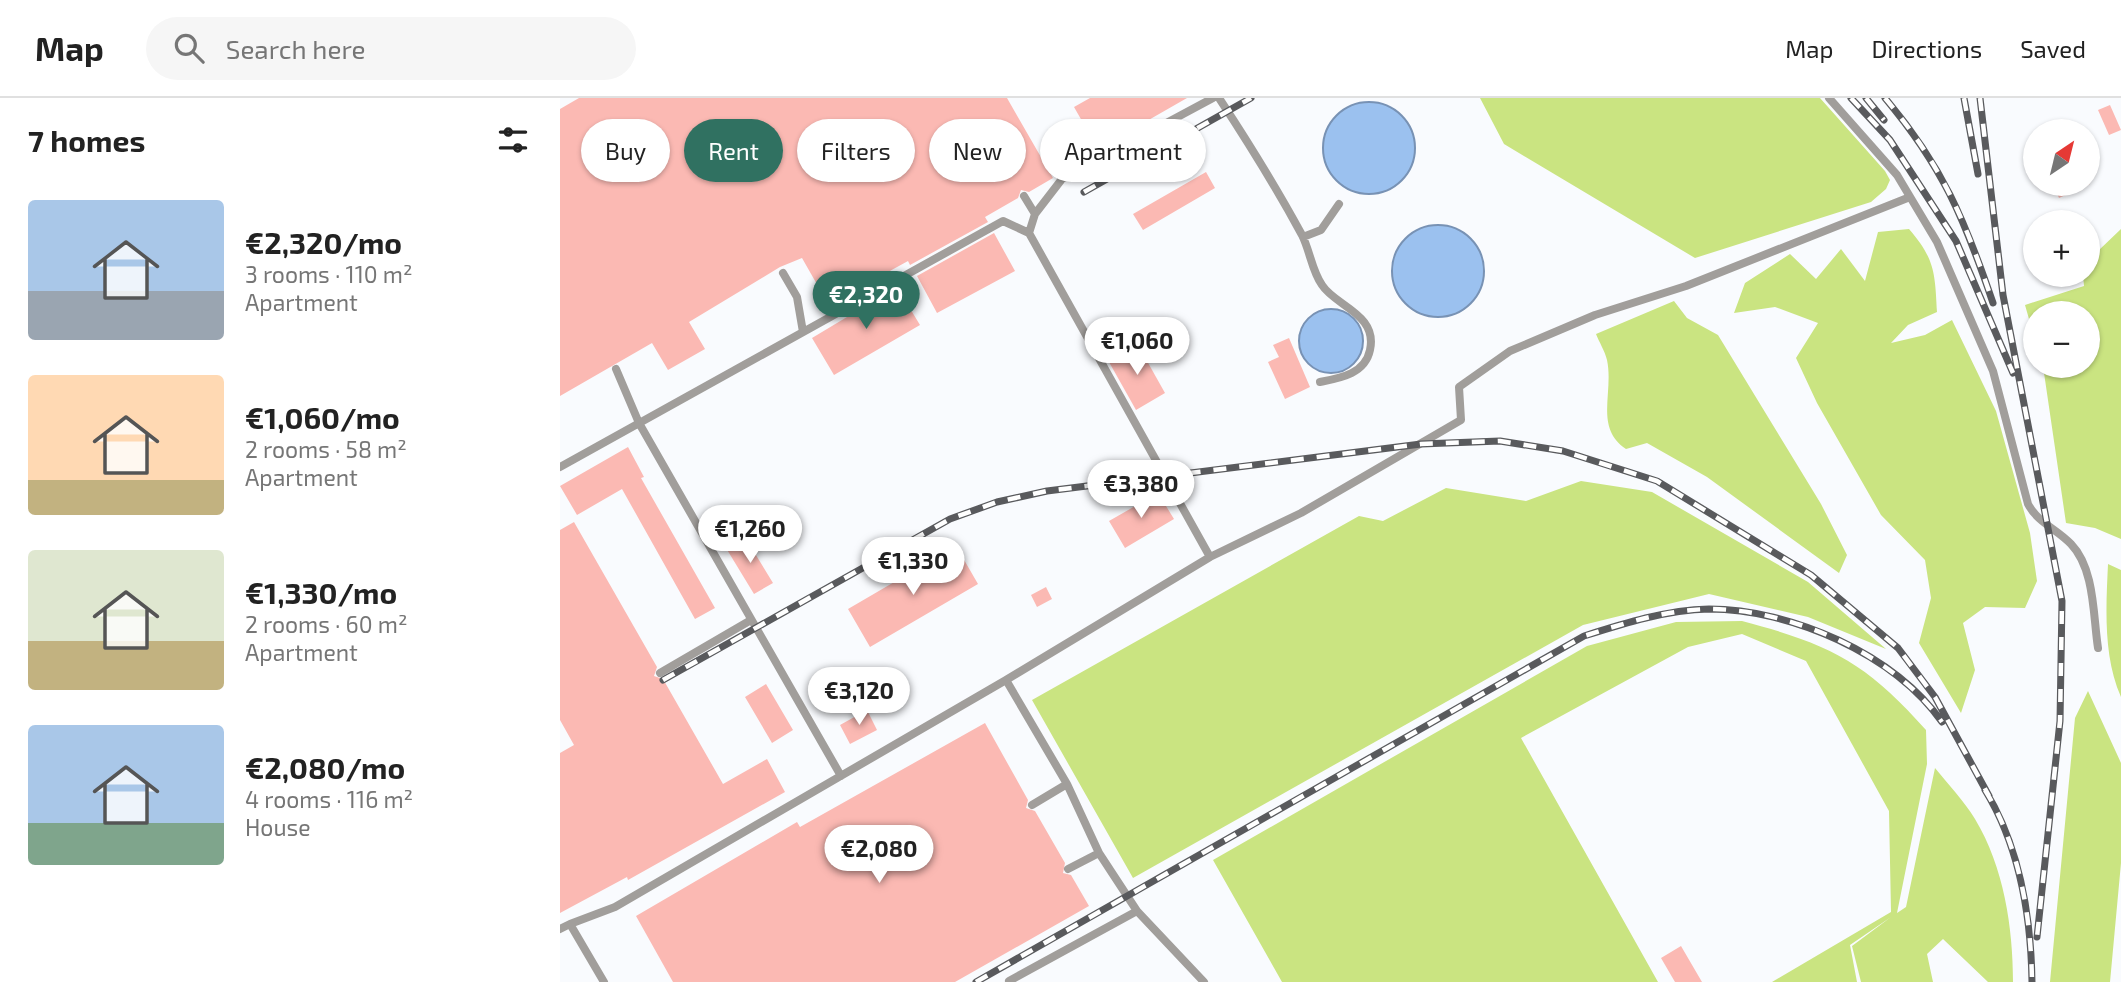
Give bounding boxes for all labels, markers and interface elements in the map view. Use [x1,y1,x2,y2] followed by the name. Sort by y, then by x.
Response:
[146,17,636,80] search box
[35,28,104,68] text: Map
[170,29,208,67] icon: search
[226,33,365,64] text: Search here
[1785,34,1833,63] text: Map
[1871,34,1982,63] text: Directions
[2020,34,2086,63] text: Saved
[581,119,670,182] chip: Buy
[684,119,783,182] chip: Rent
[797,119,915,182] chip: Filters
[929,119,1026,182] chip: New
[1040,119,1206,182] chip: Apartment
[2023,119,2100,196] north arrow
[2023,119,2100,378] map controls
[494,121,532,159] icon: filters
[28,122,145,158] text: 7 homes
[2023,210,2100,287] button: +
[245,224,402,260] text: €2,320/mo
[84,228,168,312] icon: home
[245,260,412,288] text: 3 rooms · 110 m²
[809,272,923,331] pin: €2,320
[829,280,903,308] text: €2,320
[245,288,358,316] text: Apartment
[2023,301,2100,378] button: −
[1080,317,1194,377] pin: €1,060
[1101,326,1173,354] text: €1,060
[245,399,400,435] text: €1,060/mo
[84,403,168,487] icon: home
[245,435,407,463] text: 2 rooms · 58 m²
[1084,460,1198,520] pin: €3,380
[245,463,358,491] text: Apartment
[1103,469,1179,497] text: €3,380
[693,505,807,565] pin: €1,260
[714,514,786,542] text: €1,260
[856,538,970,597] pin: €1,330
[878,546,948,574] text: €1,330
[245,574,397,610] text: €1,330/mo
[84,578,168,662] icon: home
[245,610,407,638] text: 2 rooms · 60 m²
[245,638,358,666] text: Apartment
[802,668,916,727] pin: €3,120
[824,676,894,704] text: €3,120
[245,749,405,785] text: €2,080/mo
[84,753,168,837] icon: home
[245,785,413,813] text: 4 rooms · 116 m²
[245,813,311,841] text: House
[822,826,936,885] pin: €2,080
[840,834,918,862] text: €2,080

